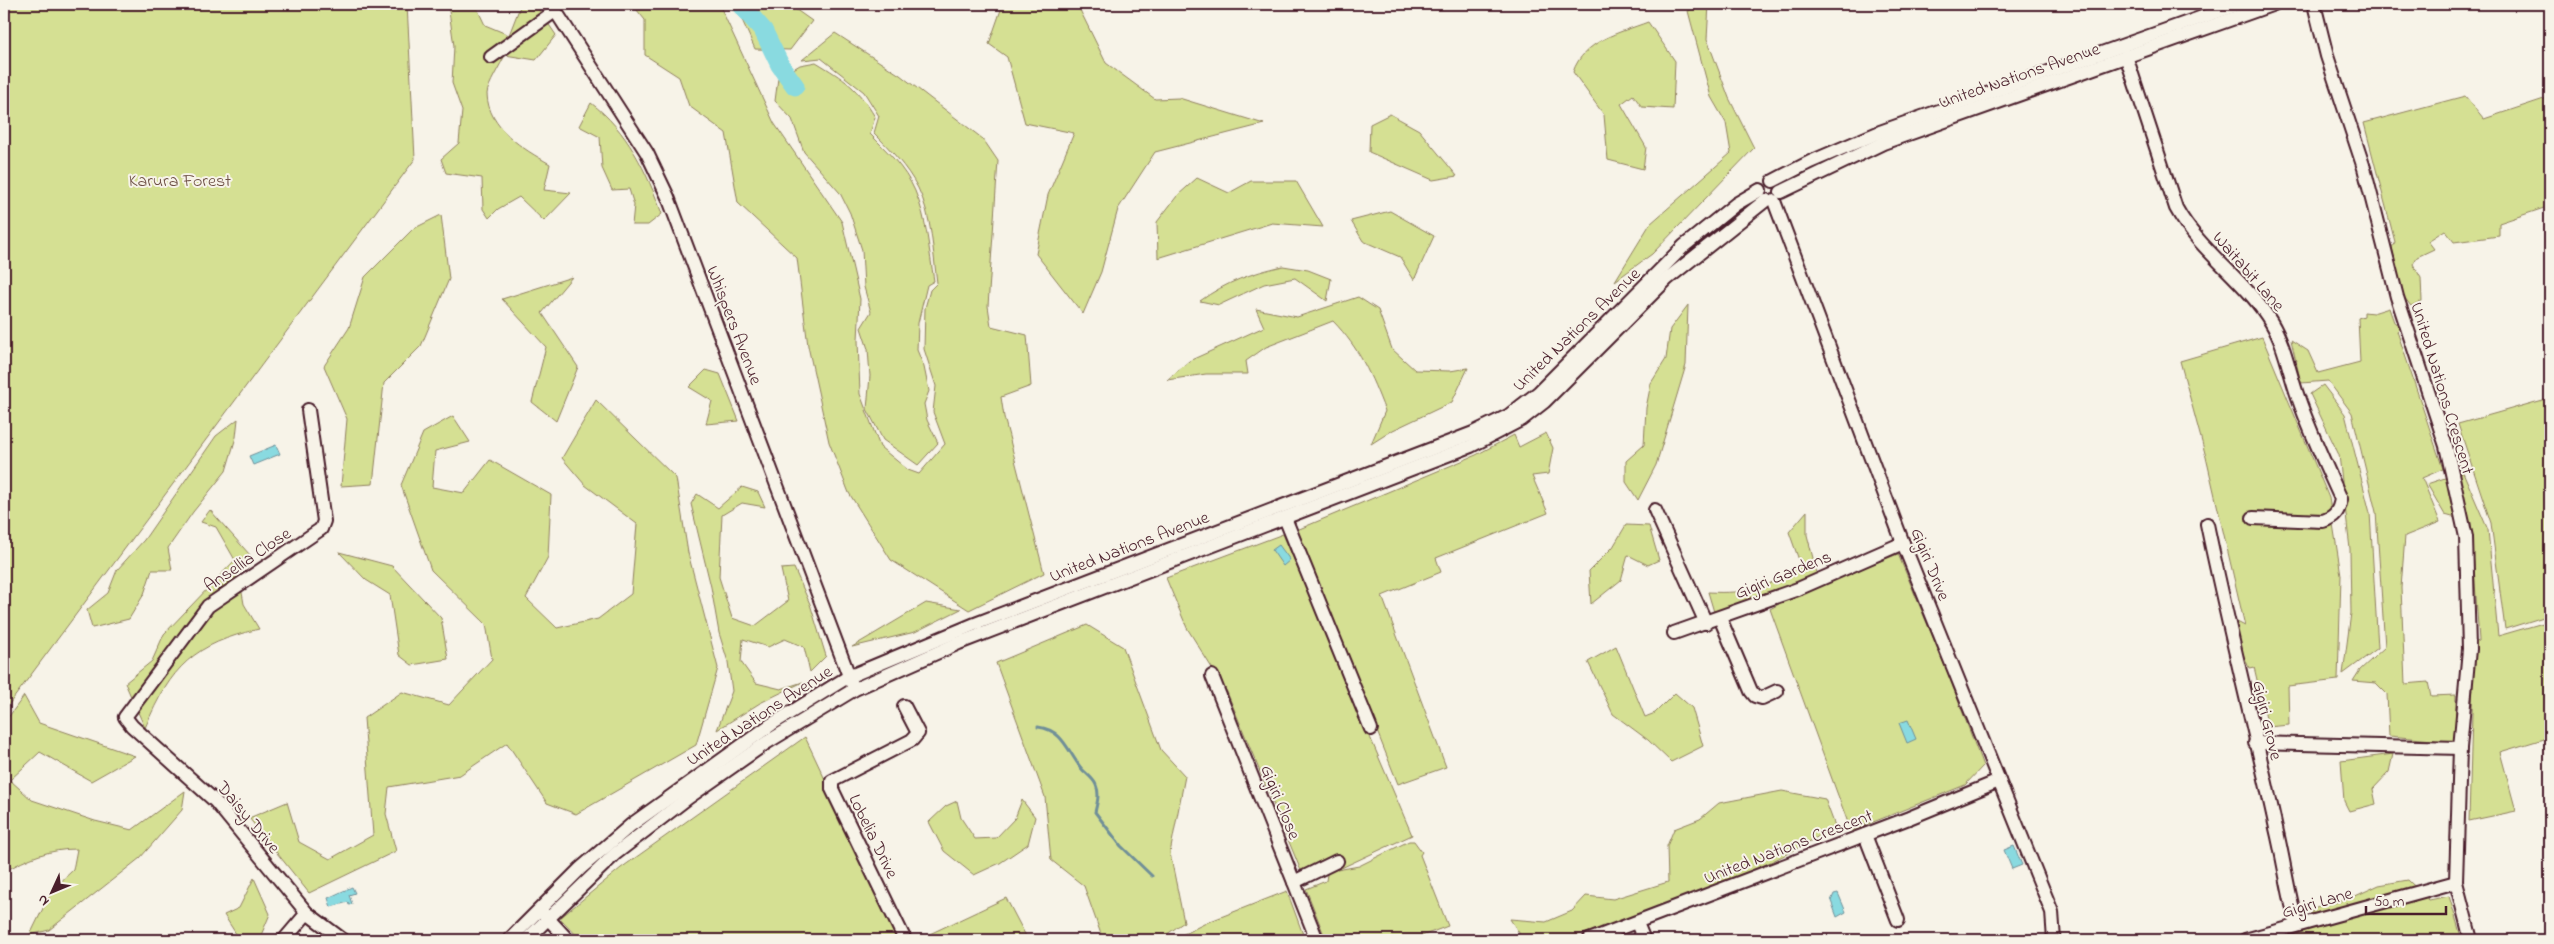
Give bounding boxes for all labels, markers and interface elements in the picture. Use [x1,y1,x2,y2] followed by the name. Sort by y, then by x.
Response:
[1935,37,2105,117] street label: United Nations Avenue
[129,169,231,195] park label: Karura Forest
[2205,226,2290,319] street label: Waitabit Lane
[698,262,768,390] street label: Whispers Avenue
[1508,262,1648,399] street label: United Nations Avenue
[2402,299,2480,478] street label: United Nations Crescent
[1046,505,1214,590] street label: United Nations Avenue
[199,521,298,599] street label: Ansellia Close
[1902,524,1956,606] street label: Gigiri Drive
[1732,545,1836,608] street label: Gigiri Gardens
[682,659,839,774] street label: United Nations Avenue
[2243,678,2288,764] street label: Gigiri Grove
[1251,761,1306,845] street label: Gigiri Close
[209,776,286,861] street label: Daisy Drive
[841,790,904,884] street label: Lobelia Drive
[1701,804,1877,892] street label: United Nations Crescent
[28,866,78,916] north arrow
[2279,881,2357,927] street label: Gigiri Lane
[2366,884,2446,916] scale bar
[33,889,55,911] text: N
[2374,891,2405,913] text: 50 m

